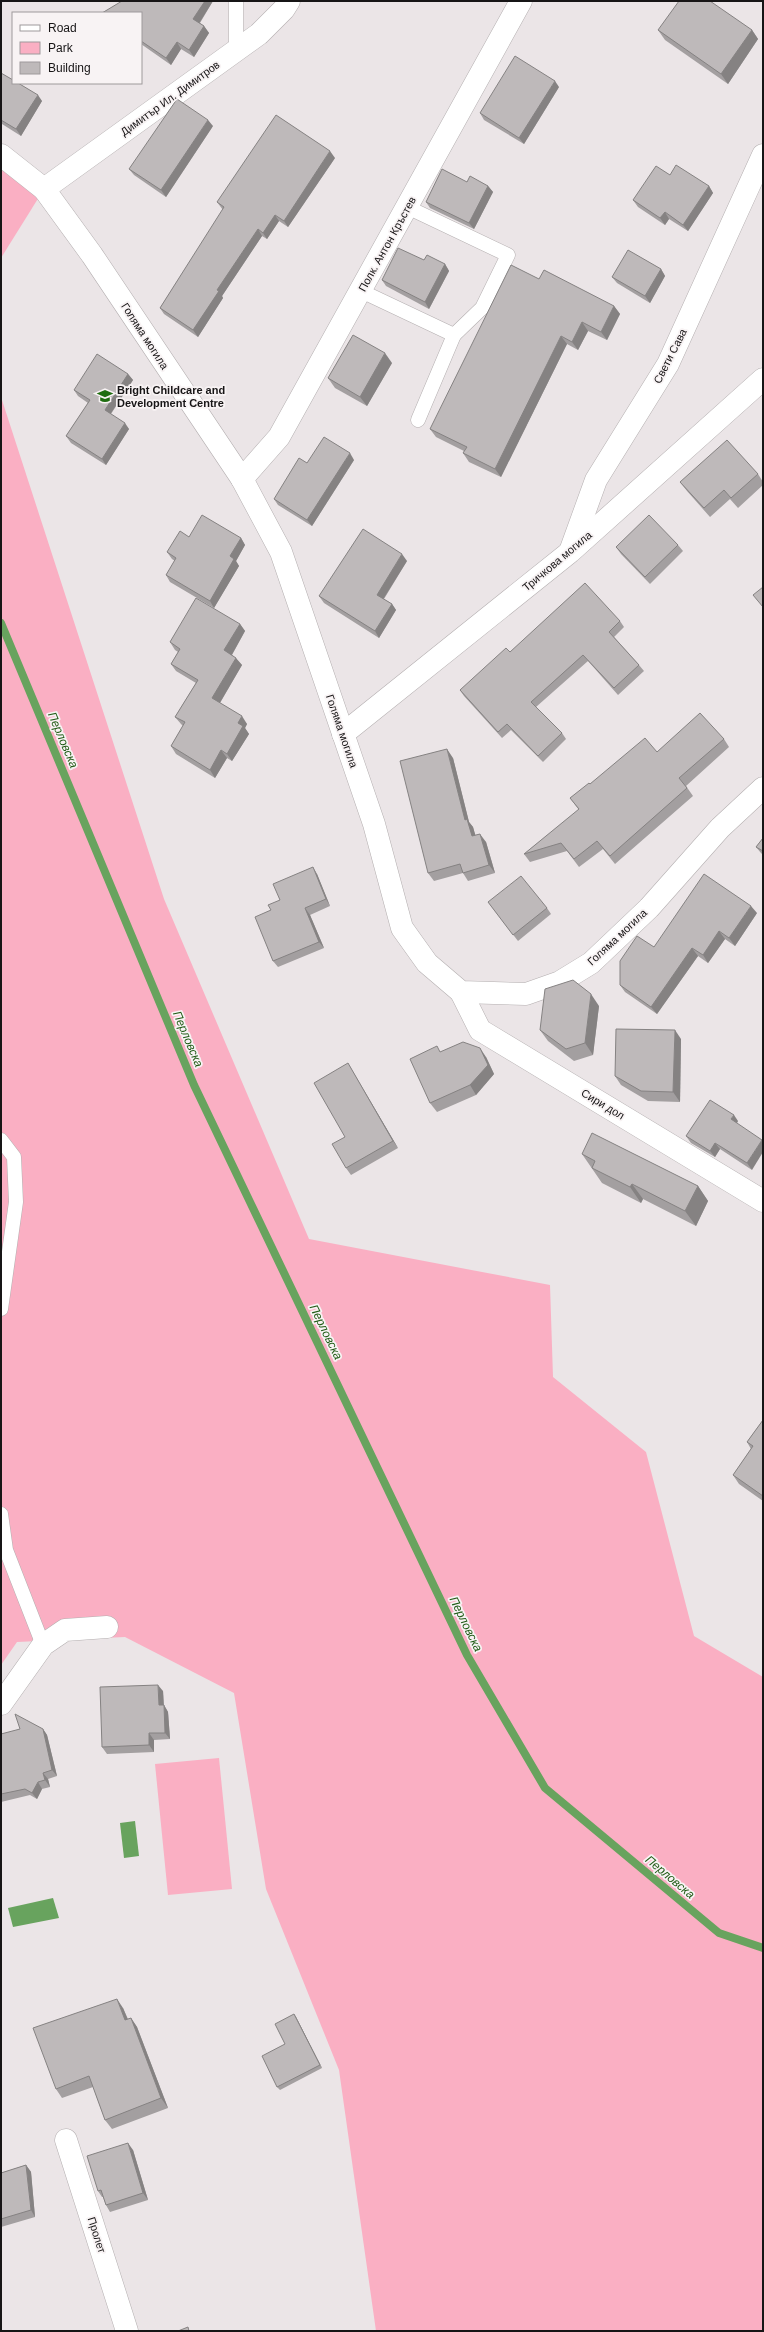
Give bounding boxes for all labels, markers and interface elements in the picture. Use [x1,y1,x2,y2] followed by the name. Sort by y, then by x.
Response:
[12,12,142,84] legend
[48,21,77,35] text: Road
[48,41,74,55] text: Park
[118,58,222,138] street label: Димитър Ил. Димитров
[48,61,91,75] text: Building
[356,194,418,293] street label: Полк. Антон Кръстев
[119,301,171,372] street label: Голяма могила
[651,326,689,385] street label: Свети Сава
[117,384,225,409] place label: Bright Childcare and Development Centre
[96,387,114,405] school or university icon: Bright Childcare and Development Centre
[520,528,595,593] street label: Тричкова могила
[324,693,360,770] street label: Голяма могила
[45,710,81,770] water label: Перловска
[585,906,650,968] street label: Голяма могила
[170,1009,206,1069] water label: Перловска
[579,1086,627,1122] street label: Сири дол
[307,1302,345,1362] water label: Перловска
[447,1594,485,1654] water label: Перловска
[643,1852,698,1902] water label: Перловска
[86,2215,108,2255] street label: Пролет

